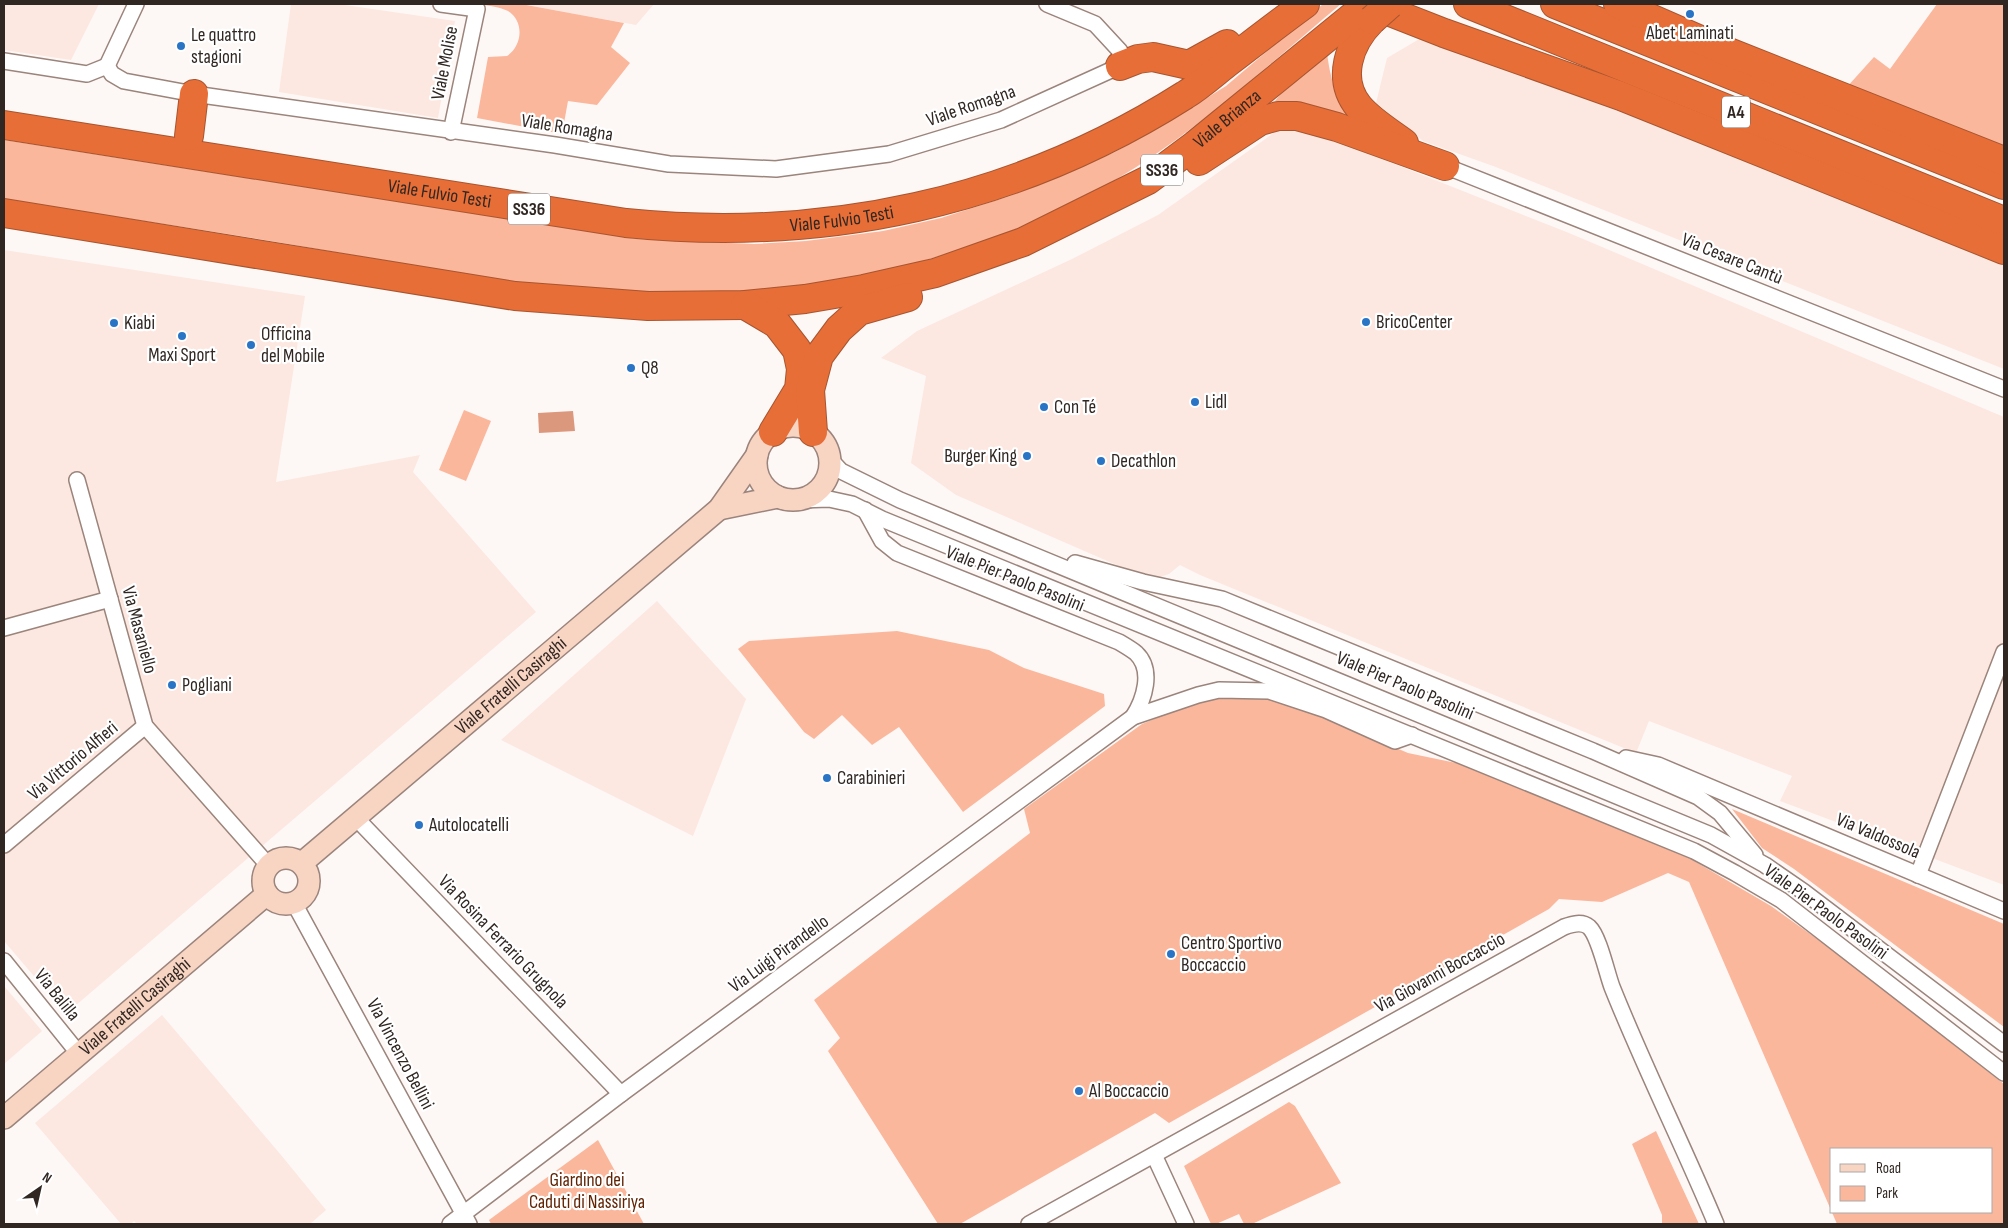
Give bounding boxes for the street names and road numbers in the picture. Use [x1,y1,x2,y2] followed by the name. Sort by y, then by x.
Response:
[427,24,463,102] street label: Viale Molise
[923,80,1019,132] street label: Viale Romagna
[1189,84,1266,153] street label: Viale Brianza
[1722,96,1750,128] road number: A4
[519,109,615,147] street label: Viale Romagna
[1141,154,1183,186] road number: SS36
[386,174,493,213] street label: Viale Fulvio Testi
[508,193,550,224] road number: SS36
[789,201,896,237] street label: Viale Fulvio Testi
[1678,228,1786,290] street label: Via Cesare Cantù
[942,541,1088,617] street label: Viale Pier Paolo Pasolini
[116,584,162,676] street label: Via Masaniello
[450,632,571,739] street label: Viale Fratelli Casiraghi
[1333,647,1477,725] street label: Viale Pier Paolo Pasolini
[23,717,123,805] street label: Via Vittorio Alfieri
[1832,808,1924,864] street label: Via Valdossola
[1760,859,1892,965] street label: Viale Pier Paolo Pasolini
[433,870,573,1014] street label: Via Rosina Ferrario Grugnola
[725,910,833,998] street label: Via Luigi Pirandello
[1371,928,1509,1018] street label: Via Giovanni Boccaccio
[75,953,195,1060] street label: Viale Fratelli Casiraghi
[29,964,85,1026] street label: Via Balilla
[361,995,439,1113] street label: Via Vincenzo Bellini

